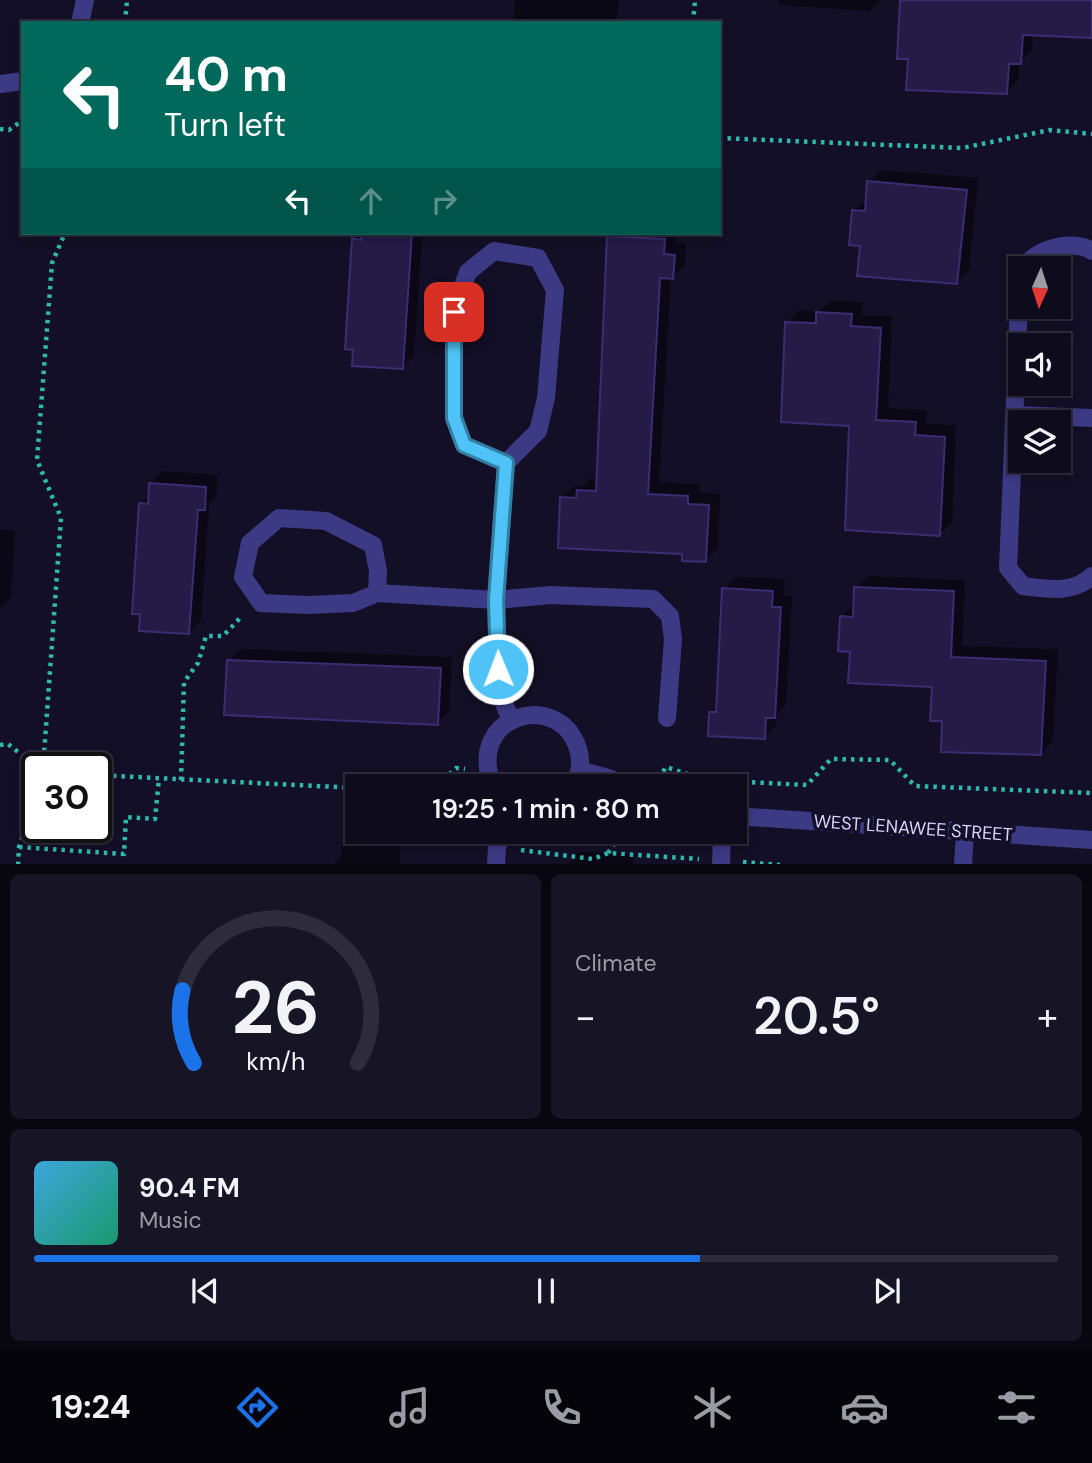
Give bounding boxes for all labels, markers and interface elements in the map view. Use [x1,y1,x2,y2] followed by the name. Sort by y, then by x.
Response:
[164,42,288,106] text: 40 m
[49,49,140,140] icon: left
[164,104,286,146] text: Turn left
[279,182,317,220] icon: left
[352,182,390,220] icon: ahead
[425,182,463,220] icon: right
[1008,256,1071,318] north arrow
[1008,256,1071,473] map controls
[424,282,484,342] pin
[435,293,473,331] icon: arrive
[1008,333,1071,396] button: sound
[1008,410,1071,473] button: layers
[461,632,535,706] position arrow
[21,752,112,843] speed limit sign: 30
[432,792,660,826] text: 19:25 · 1 min · 80 m
[813,809,1013,847] street label: WEST LENAWEE STREET
[575,948,657,978] text: Climate
[231,961,320,1056] text: 26
[753,982,880,1050] text: 20.5°
[575,992,596,1042] text: −
[1037,992,1058,1042] text: +
[246,1044,305,1077] text: km/h
[139,1171,240,1205] text: 90.4 FM
[139,1205,202,1235] text: Music
[186,1272,224,1310] icon: previous
[527,1272,565,1310] icon: pause
[868,1272,906,1310] icon: next
[233,1383,282,1432] icon: directions
[385,1383,434,1432] icon: music
[537,1383,586,1432] icon: phone
[688,1383,737,1432] icon: climate
[840,1383,889,1432] icon: car
[992,1383,1041,1432] icon: filters
[51,1386,130,1428] text: 19:24

